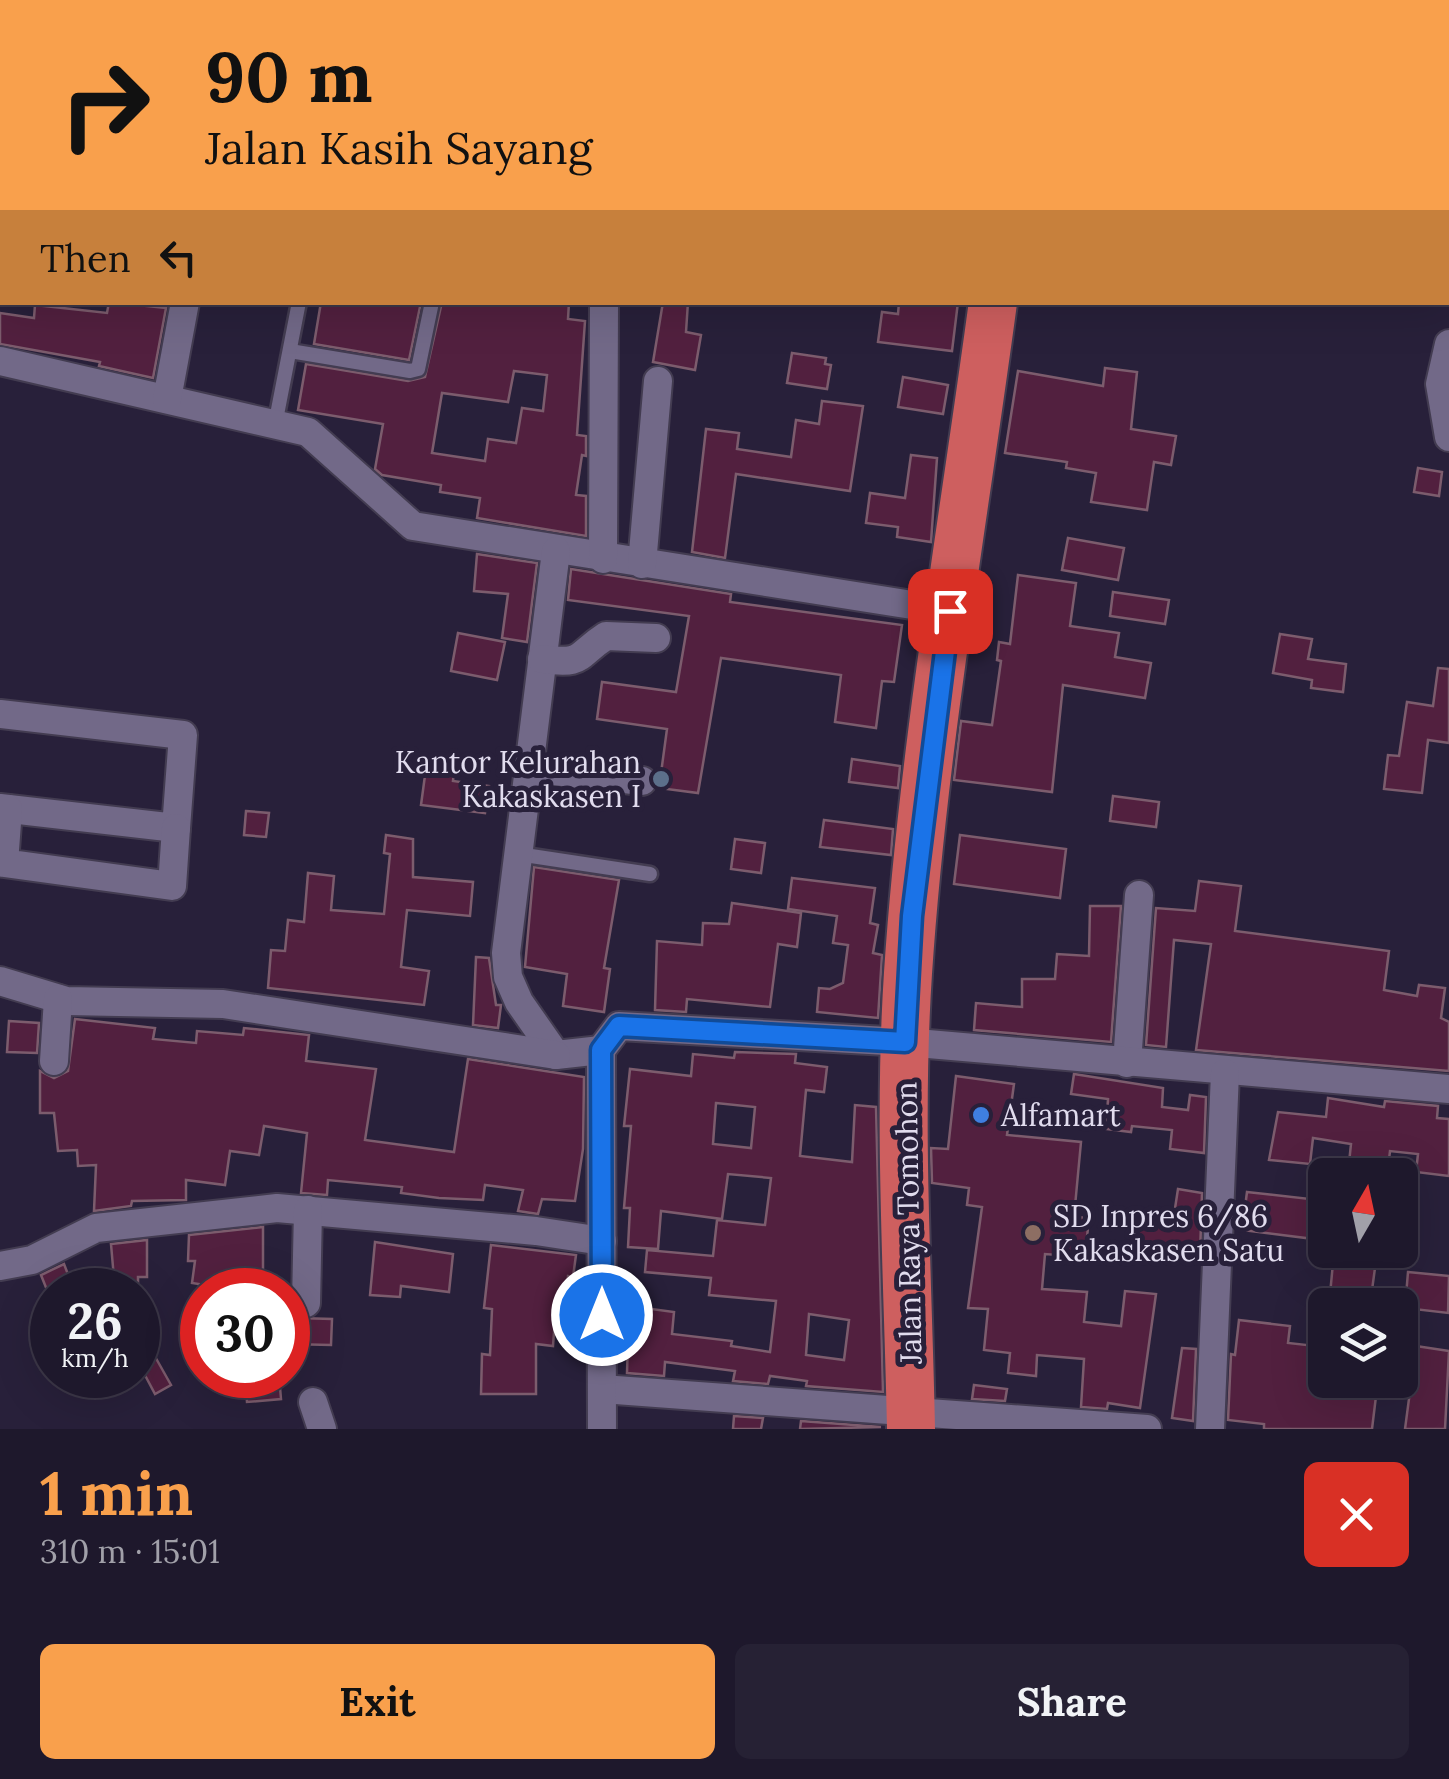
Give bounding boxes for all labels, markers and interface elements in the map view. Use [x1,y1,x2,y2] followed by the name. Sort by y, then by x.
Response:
[205,32,373,121] text: 90 m
[40,40,170,170] icon: right
[205,119,593,176] text: Jalan Kasih Sayang
[151,230,206,285] icon: left
[40,234,131,282] text: Then
[908,569,993,654] pin
[923,584,978,639] icon: arrive
[395,743,641,815] place label: Kantor Kelurahan Kakaskasen I
[650,768,672,790] marker: Kantor Kelurahan Kakaskasen I
[887,1081,930,1366] street label: Jalan Raya Tomohon
[1000,1096,1121,1134] place label: Alfamart
[970,1104,992,1126] marker: Alfamart
[1308,1158,1418,1268] north arrow
[1308,1158,1418,1398] map controls
[1053,1197,1284,1269] place label: SD Inpres 6/86 Kakaskasen Satu
[1022,1222,1044,1244] marker: SD Inpres 6/86 Kakaskasen Satu
[550,1263,654,1367] position arrow
[180,1268,310,1398] speed limit sign: 30
[1308,1288,1418,1398] button: layers
[67,1289,123,1353] text: 26
[61,1342,129,1374] text: km/h
[40,1455,193,1531] text: 1 min
[1304,1462,1409,1567] button: close
[40,1531,220,1572] text: 310 m · 15:01
[40,1644,715,1759] button: Exit
[735,1644,1409,1759] button: Share

